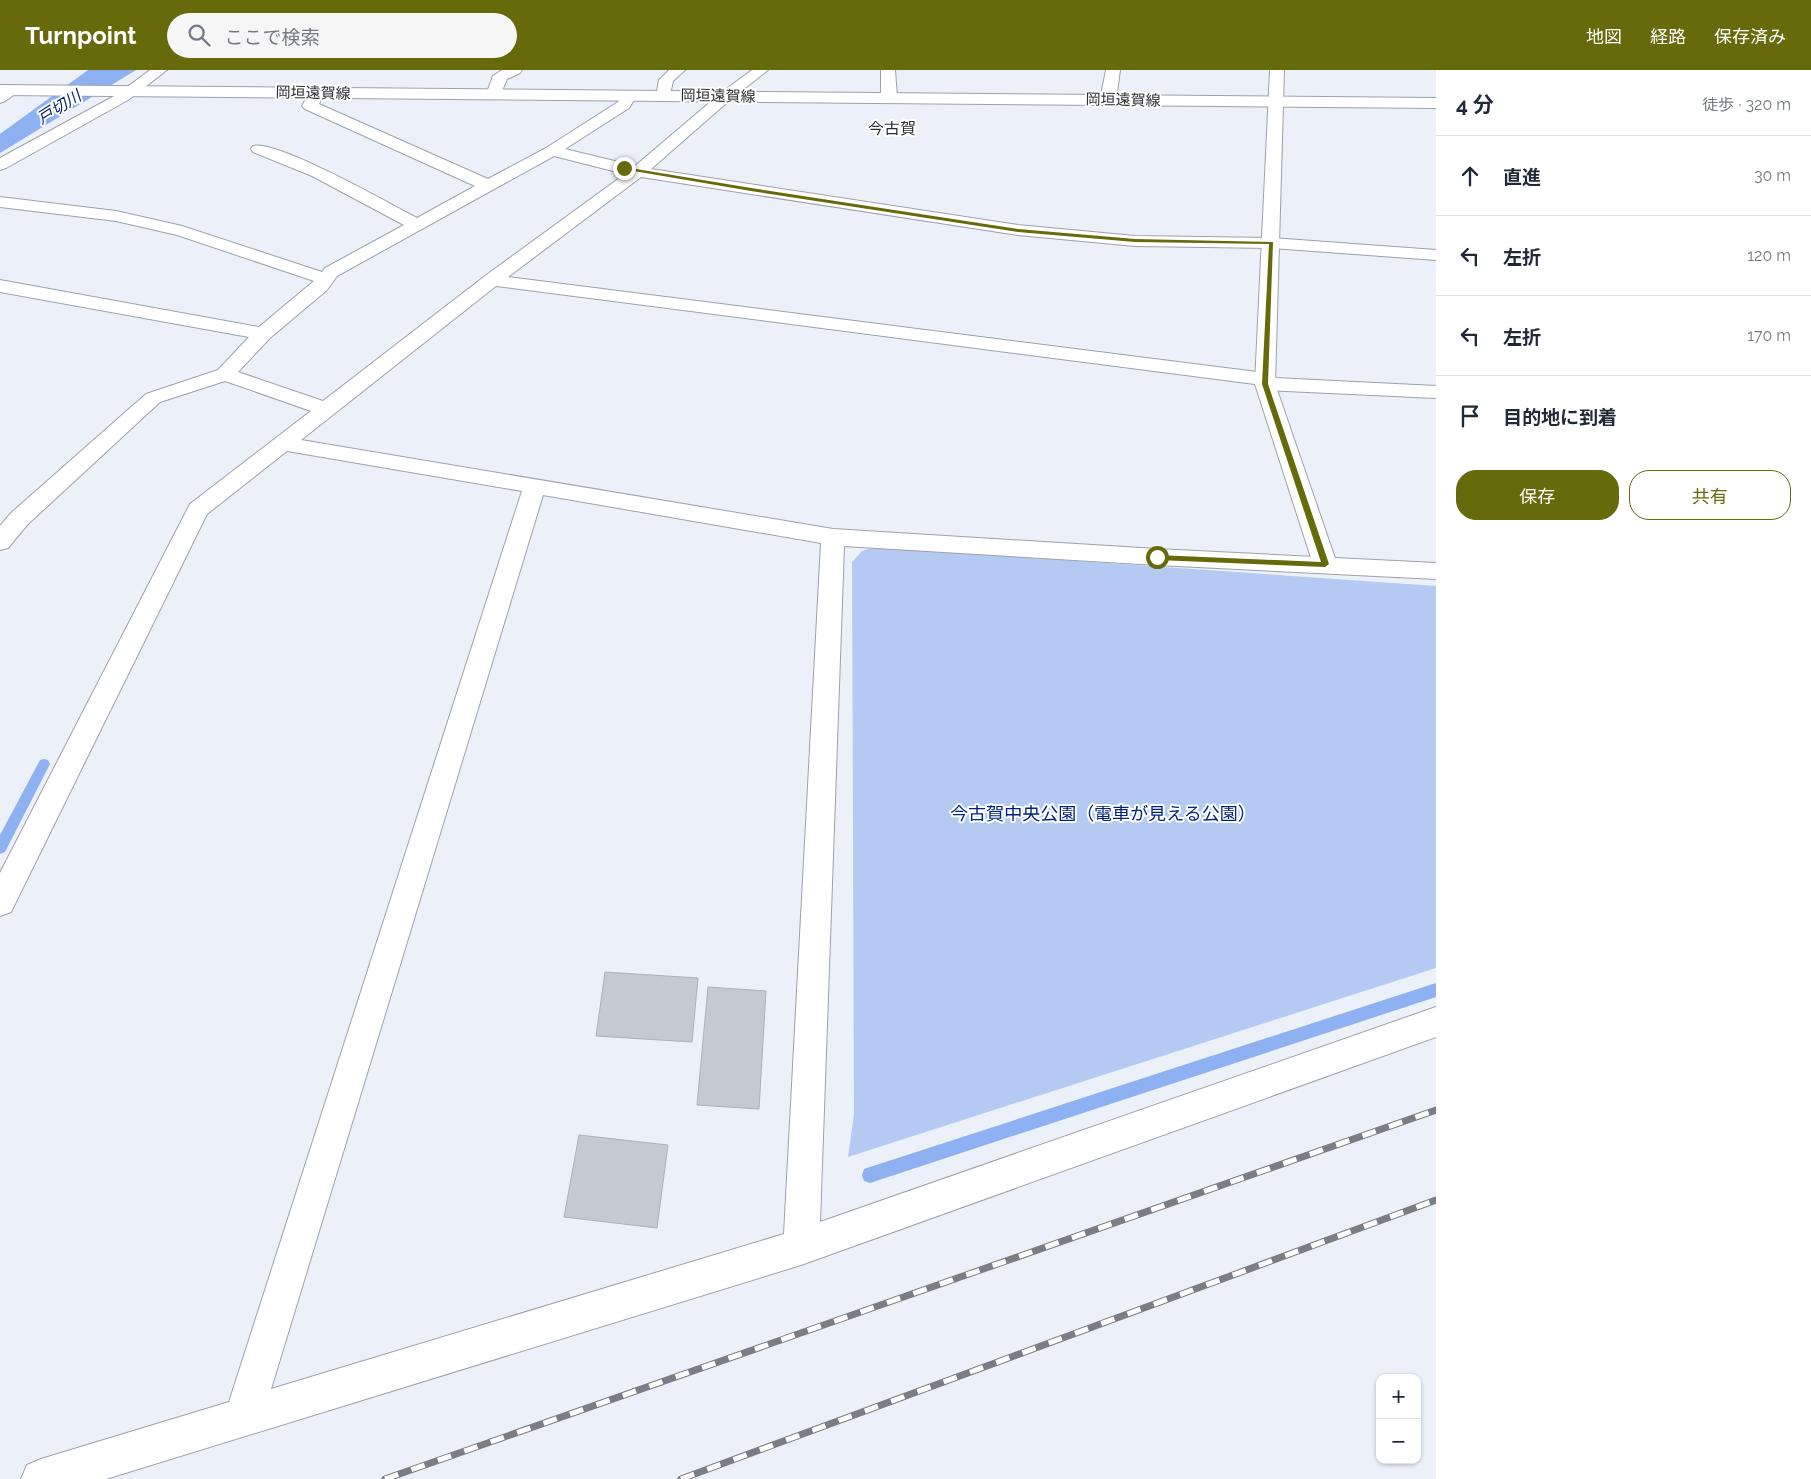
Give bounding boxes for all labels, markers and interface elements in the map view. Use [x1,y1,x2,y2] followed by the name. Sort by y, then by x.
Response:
[167,13,517,58] search box
[25,21,137,50] text: Turnpoint
[185,21,213,49] icon: search
[225,26,320,48] text: ここで検索
[1586,26,1622,47] text: 地図
[1650,26,1686,47] text: 経路
[1714,26,1786,47] text: 保存済み
[275,83,351,103] street label: 岡垣遠賀線
[34,85,86,128] water label: 戸切川
[680,86,756,106] street label: 岡垣遠賀線
[1085,90,1161,110] street label: 岡垣遠賀線
[1456,92,1494,117] text: 4 分
[1702,95,1791,114] text: 徒歩 · 320 m
[868,119,916,138] district label: 今古賀
[613,157,636,180] route end
[1456,162,1484,190] icon: ahead
[1503,166,1541,188] text: 直進
[1754,166,1791,185] text: 30 m
[1456,242,1484,270] icon: left
[1503,246,1541,268] text: 左折
[1747,246,1791,265] text: 120 m
[1456,322,1484,350] icon: left
[1503,326,1541,348] text: 左折
[1747,326,1791,345] text: 170 m
[1456,402,1484,430] icon: arrive
[1503,406,1617,428] text: 目的地に到着
[1456,470,1619,520] button: 保存
[1629,470,1791,520] button: 共有
[1146,546,1169,569] route start
[950,803,1256,824] park label: 今古賀中央公園（電車が見える公園）
[1376,1374,1421,1464] map controls
[1376,1374,1421,1419] button: +
[1376,1419,1421,1464] button: −

